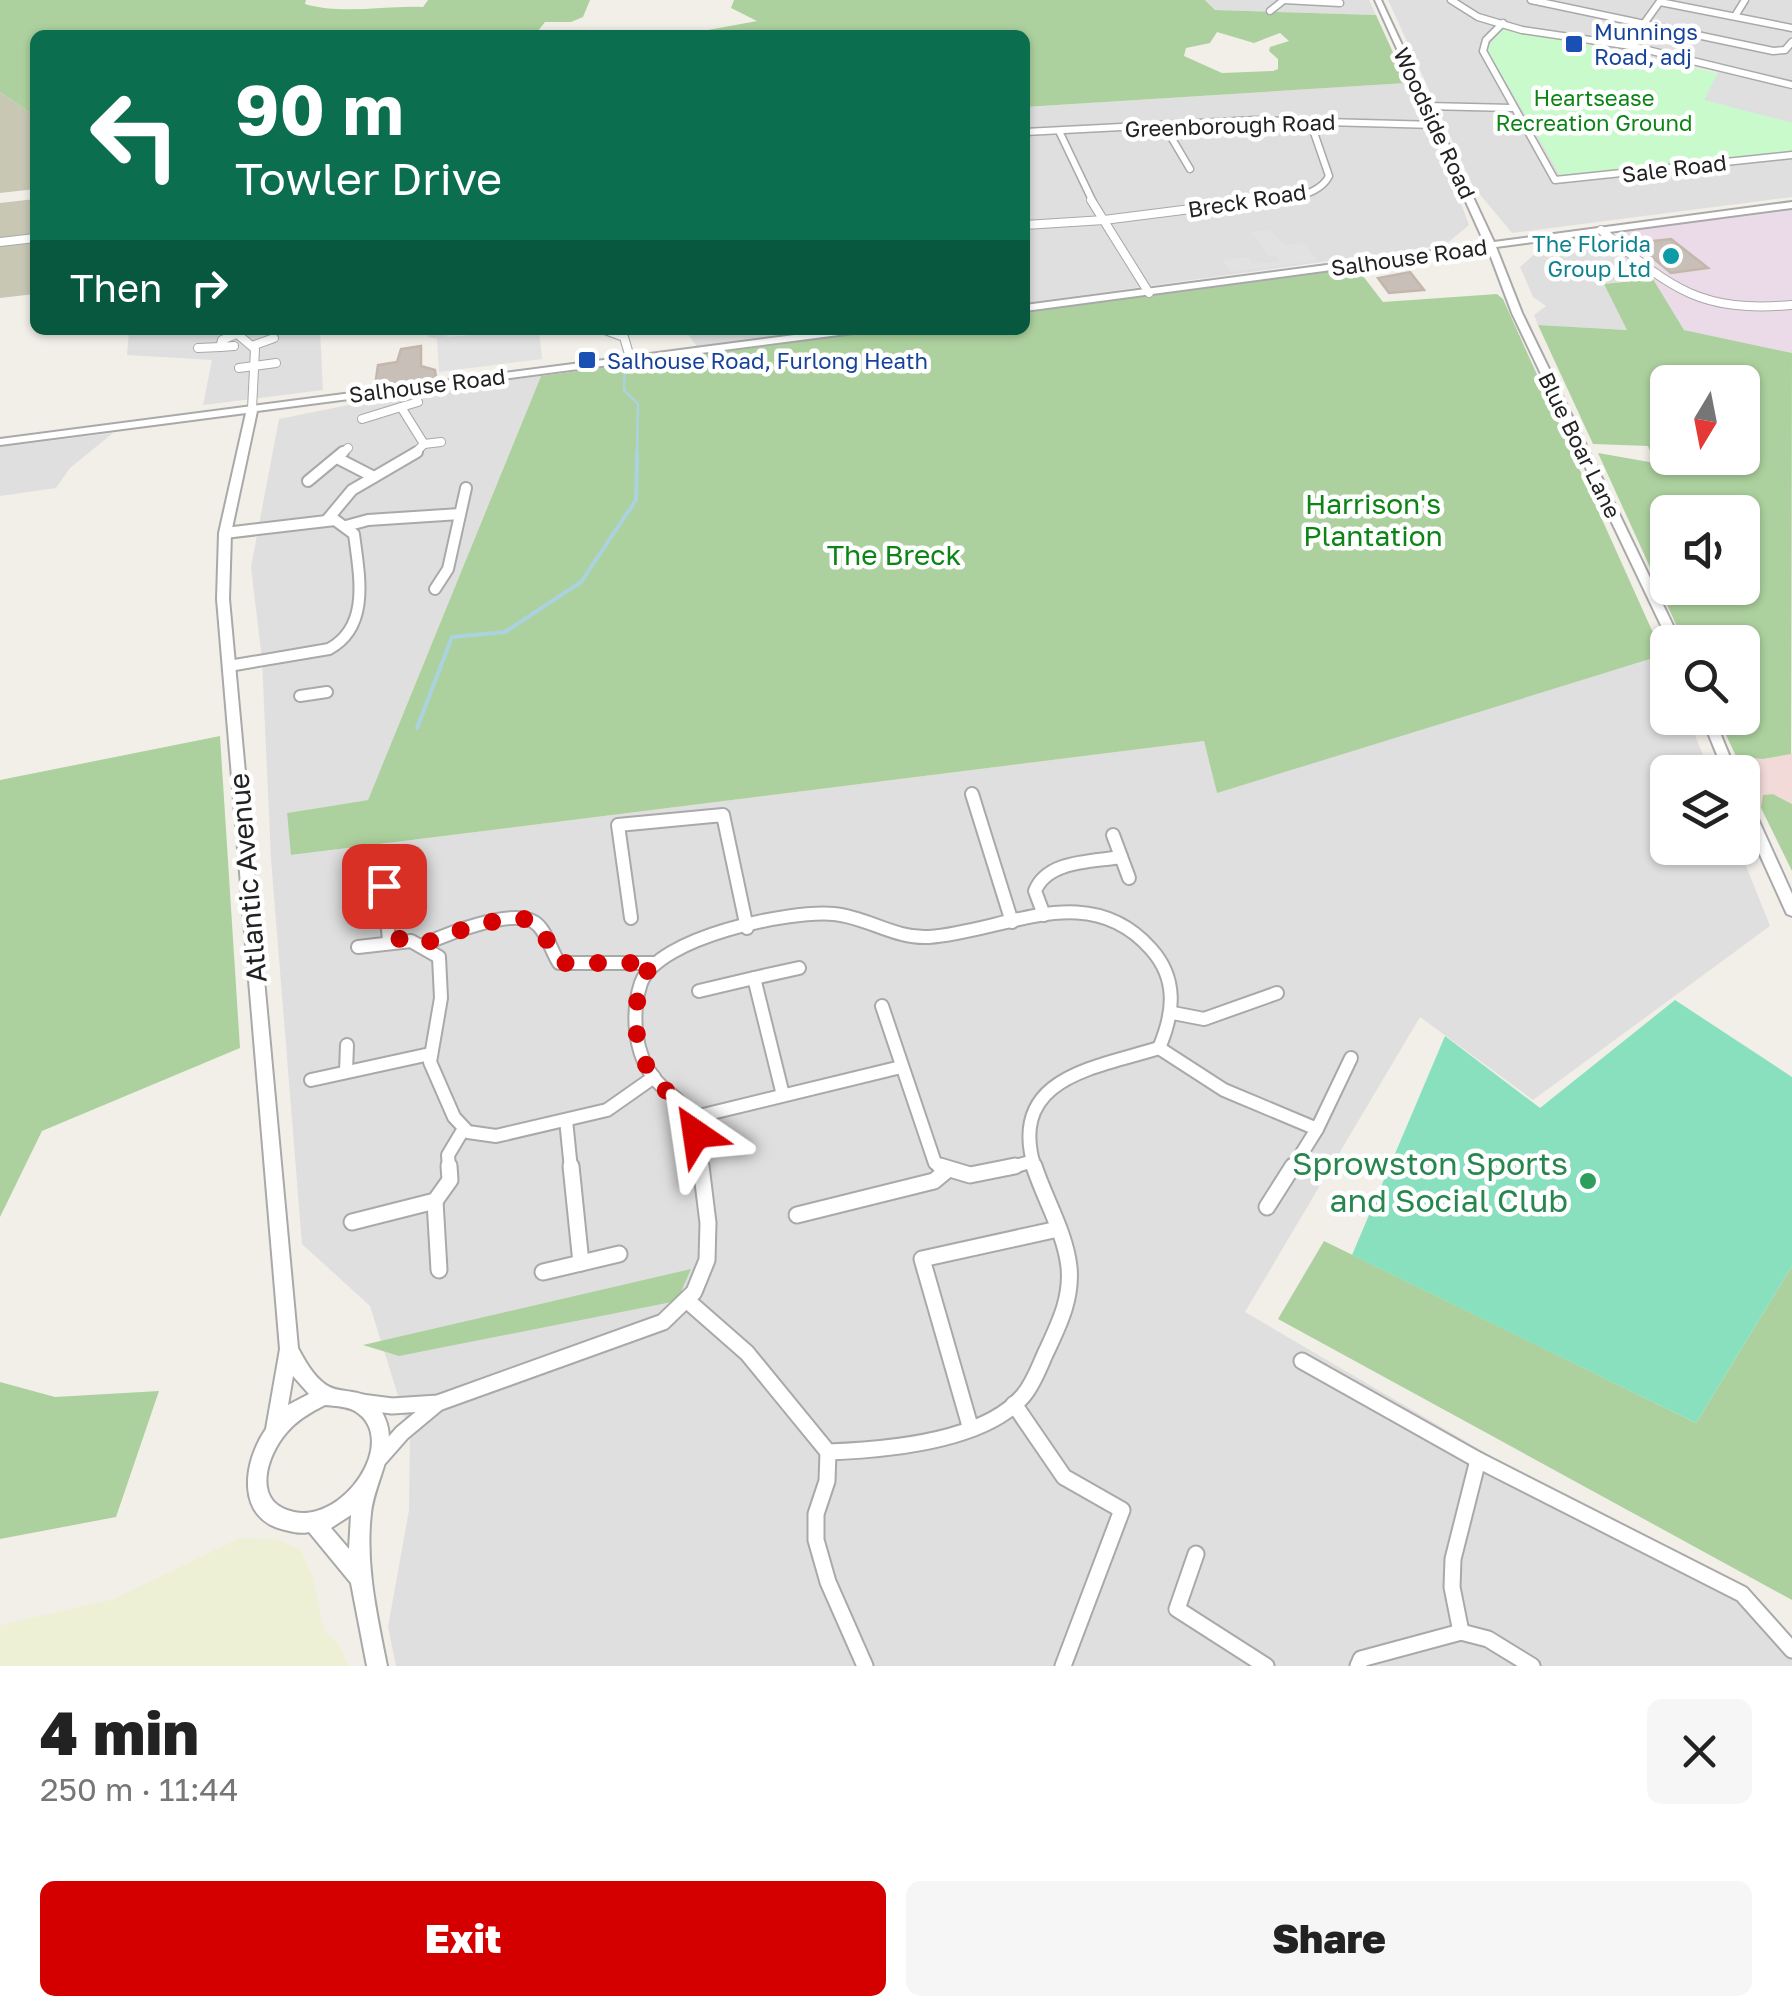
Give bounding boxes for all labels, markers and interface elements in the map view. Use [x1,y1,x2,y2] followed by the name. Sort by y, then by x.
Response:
[1594,18,1698,70] place label: Munnings Road, adj
[1563,33,1585,55] marker: Munnings Road, adj
[1388,43,1482,203] street label: Woodside Road
[235,66,404,150] text: 90 m
[70,70,200,200] icon: left
[1495,84,1693,136] park label: Heartsease Recreation Ground
[1124,108,1336,142] street label: Greenborough Road
[1620,148,1728,188] street label: Sale Road
[235,151,502,205] text: Towler Drive
[1186,177,1308,223] street label: Breck Road
[1532,230,1651,282] place label: The Florida Group Ltd
[1329,233,1489,281] street label: Salhouse Road
[1660,245,1682,267] marker: The Florida Group Ltd
[182,260,237,315] icon: right
[70,265,162,310] text: Then
[607,347,928,374] place label: Salhouse Road, Furlong Heath
[576,349,598,371] marker: Salhouse Road, Furlong Heath
[347,362,507,408] street label: Salhouse Road
[1650,365,1760,475] north arrow
[1650,365,1760,865] map controls
[1533,368,1627,522] street label: Blue Boar Lane
[1303,487,1443,552] park label: Harrison's Plantation
[1650,495,1760,605] button: sound
[827,538,961,571] park label: The Breck
[1650,625,1760,735] button: search
[1650,755,1760,865] button: layers
[221,772,273,984] street label: Atlantic Avenue
[342,844,427,929] pin
[357,859,412,914] icon: arrive
[644,1082,748,1186] position arrow
[1292,1144,1568,1219] place label: Sprowston Sports and Social Club
[1577,1170,1599,1192] marker: Sprowston Sports and Social Club
[40,1696,199,1768] text: 4 min
[1647,1699,1752,1804] button: close
[40,1770,239,1808] text: 250 m · 11:44
[40,1881,886,1996] button: Exit
[906,1881,1752,1996] button: Share

